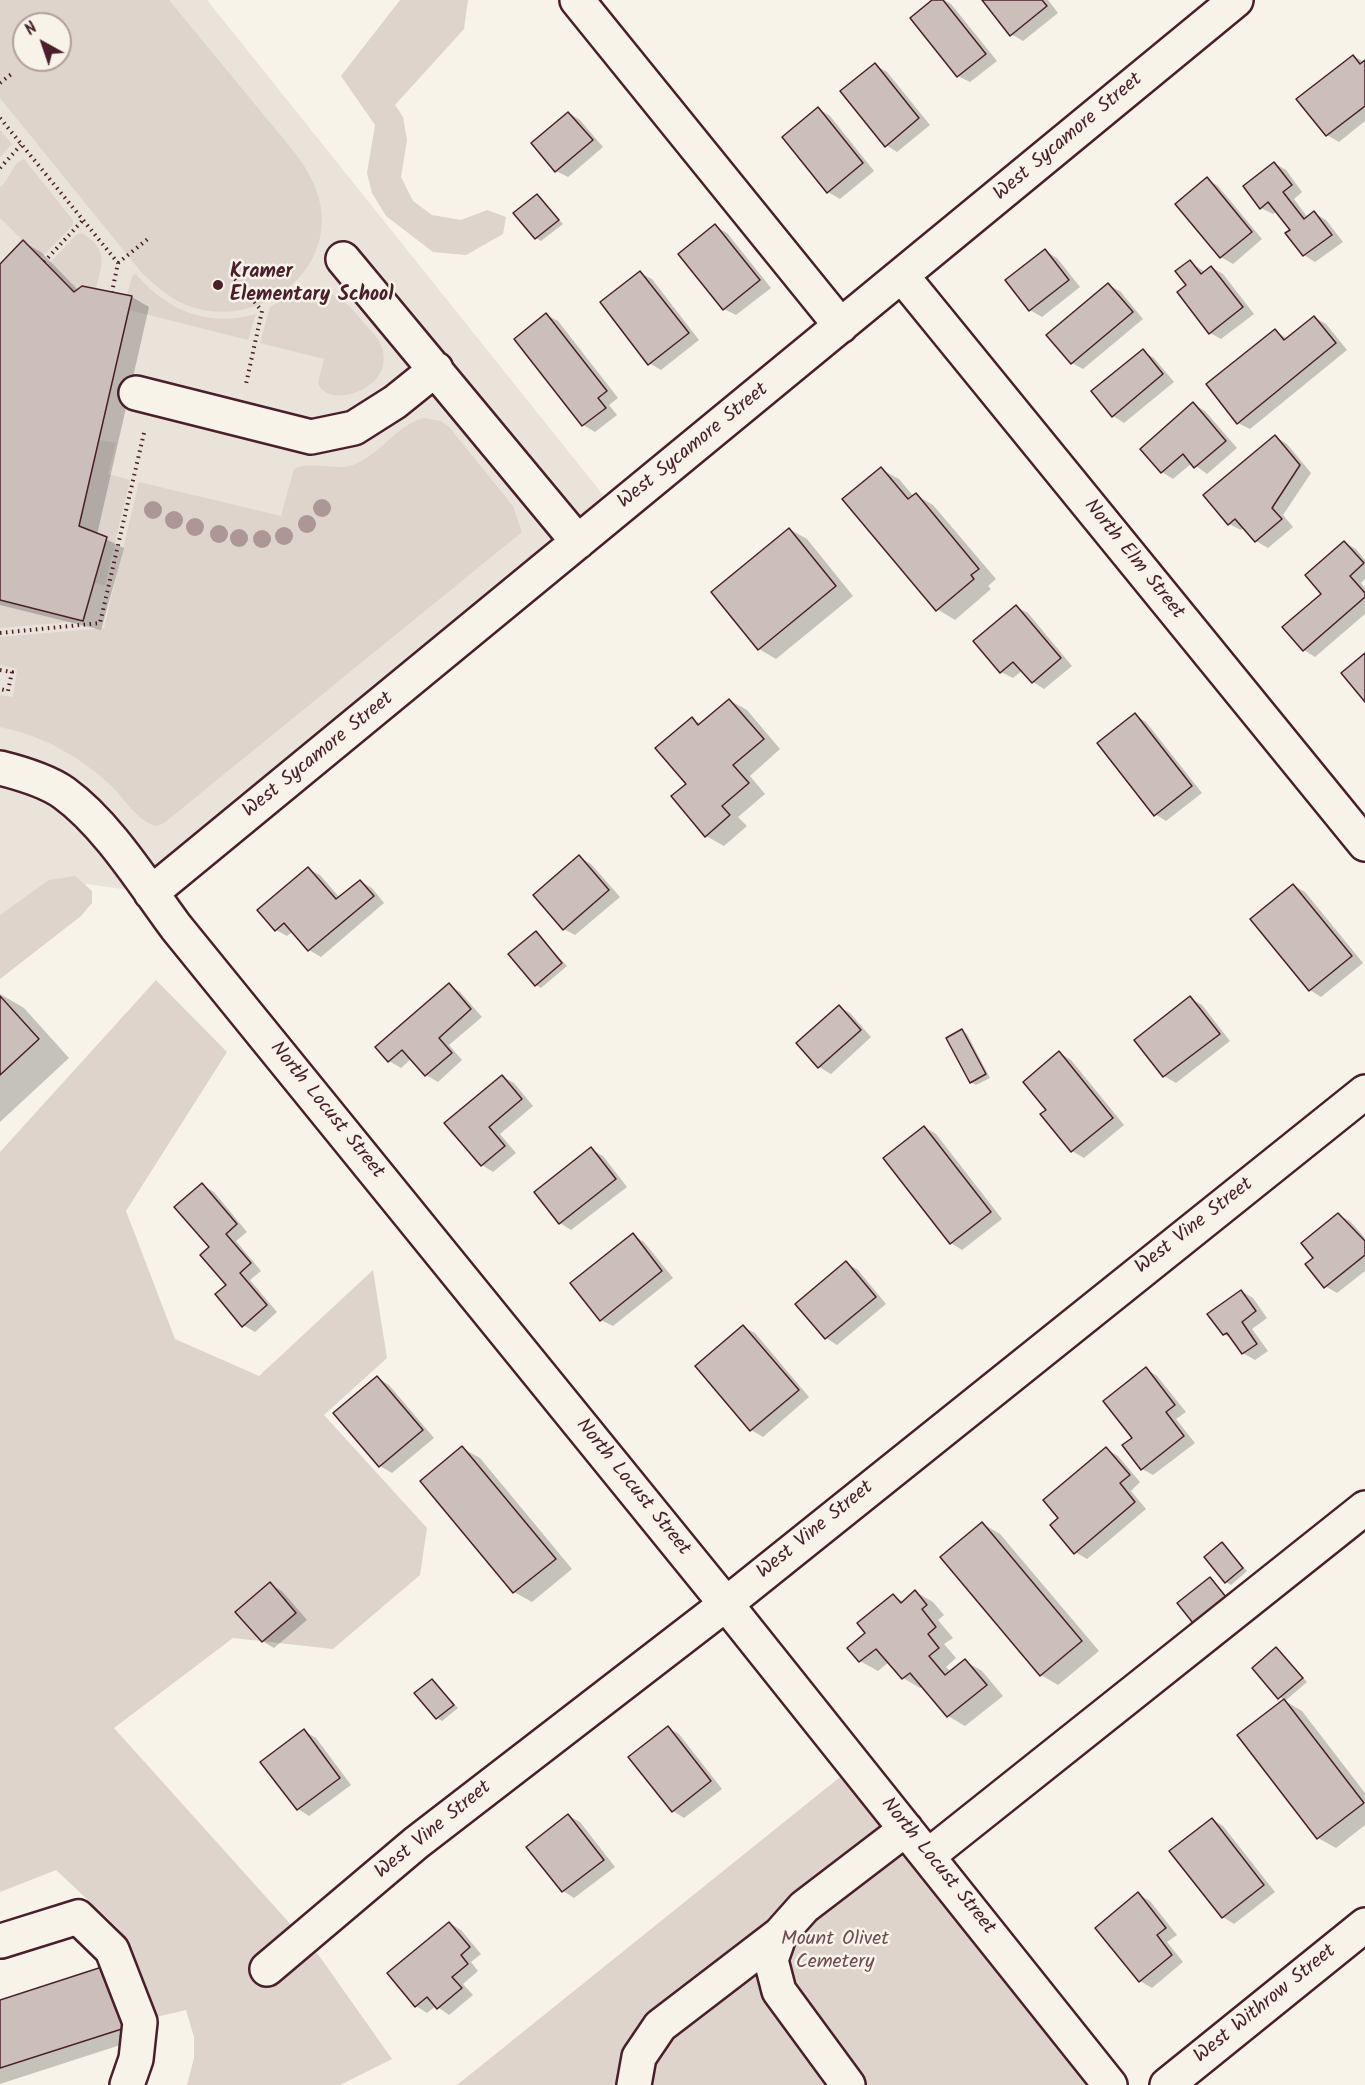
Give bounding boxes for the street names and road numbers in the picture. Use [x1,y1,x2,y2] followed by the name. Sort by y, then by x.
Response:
[990,69,1148,207] street label: West Sycamore Street
[614,379,774,515] street label: West Sycamore Street
[1077,495,1189,625] street label: North Elm Street
[239,688,399,824] street label: West Sycamore Street
[263,1038,389,1184] street label: North Locust Street
[1131,1174,1259,1280] street label: West Vine Street
[569,1415,695,1561] street label: North Locust Street
[753,1477,879,1585] street label: West Vine Street
[371,1777,497,1885] street label: West Vine Street
[874,1794,1000,1940] street label: North Locust Street
[1190,1940,1342,2070] street label: West Withrow Street

